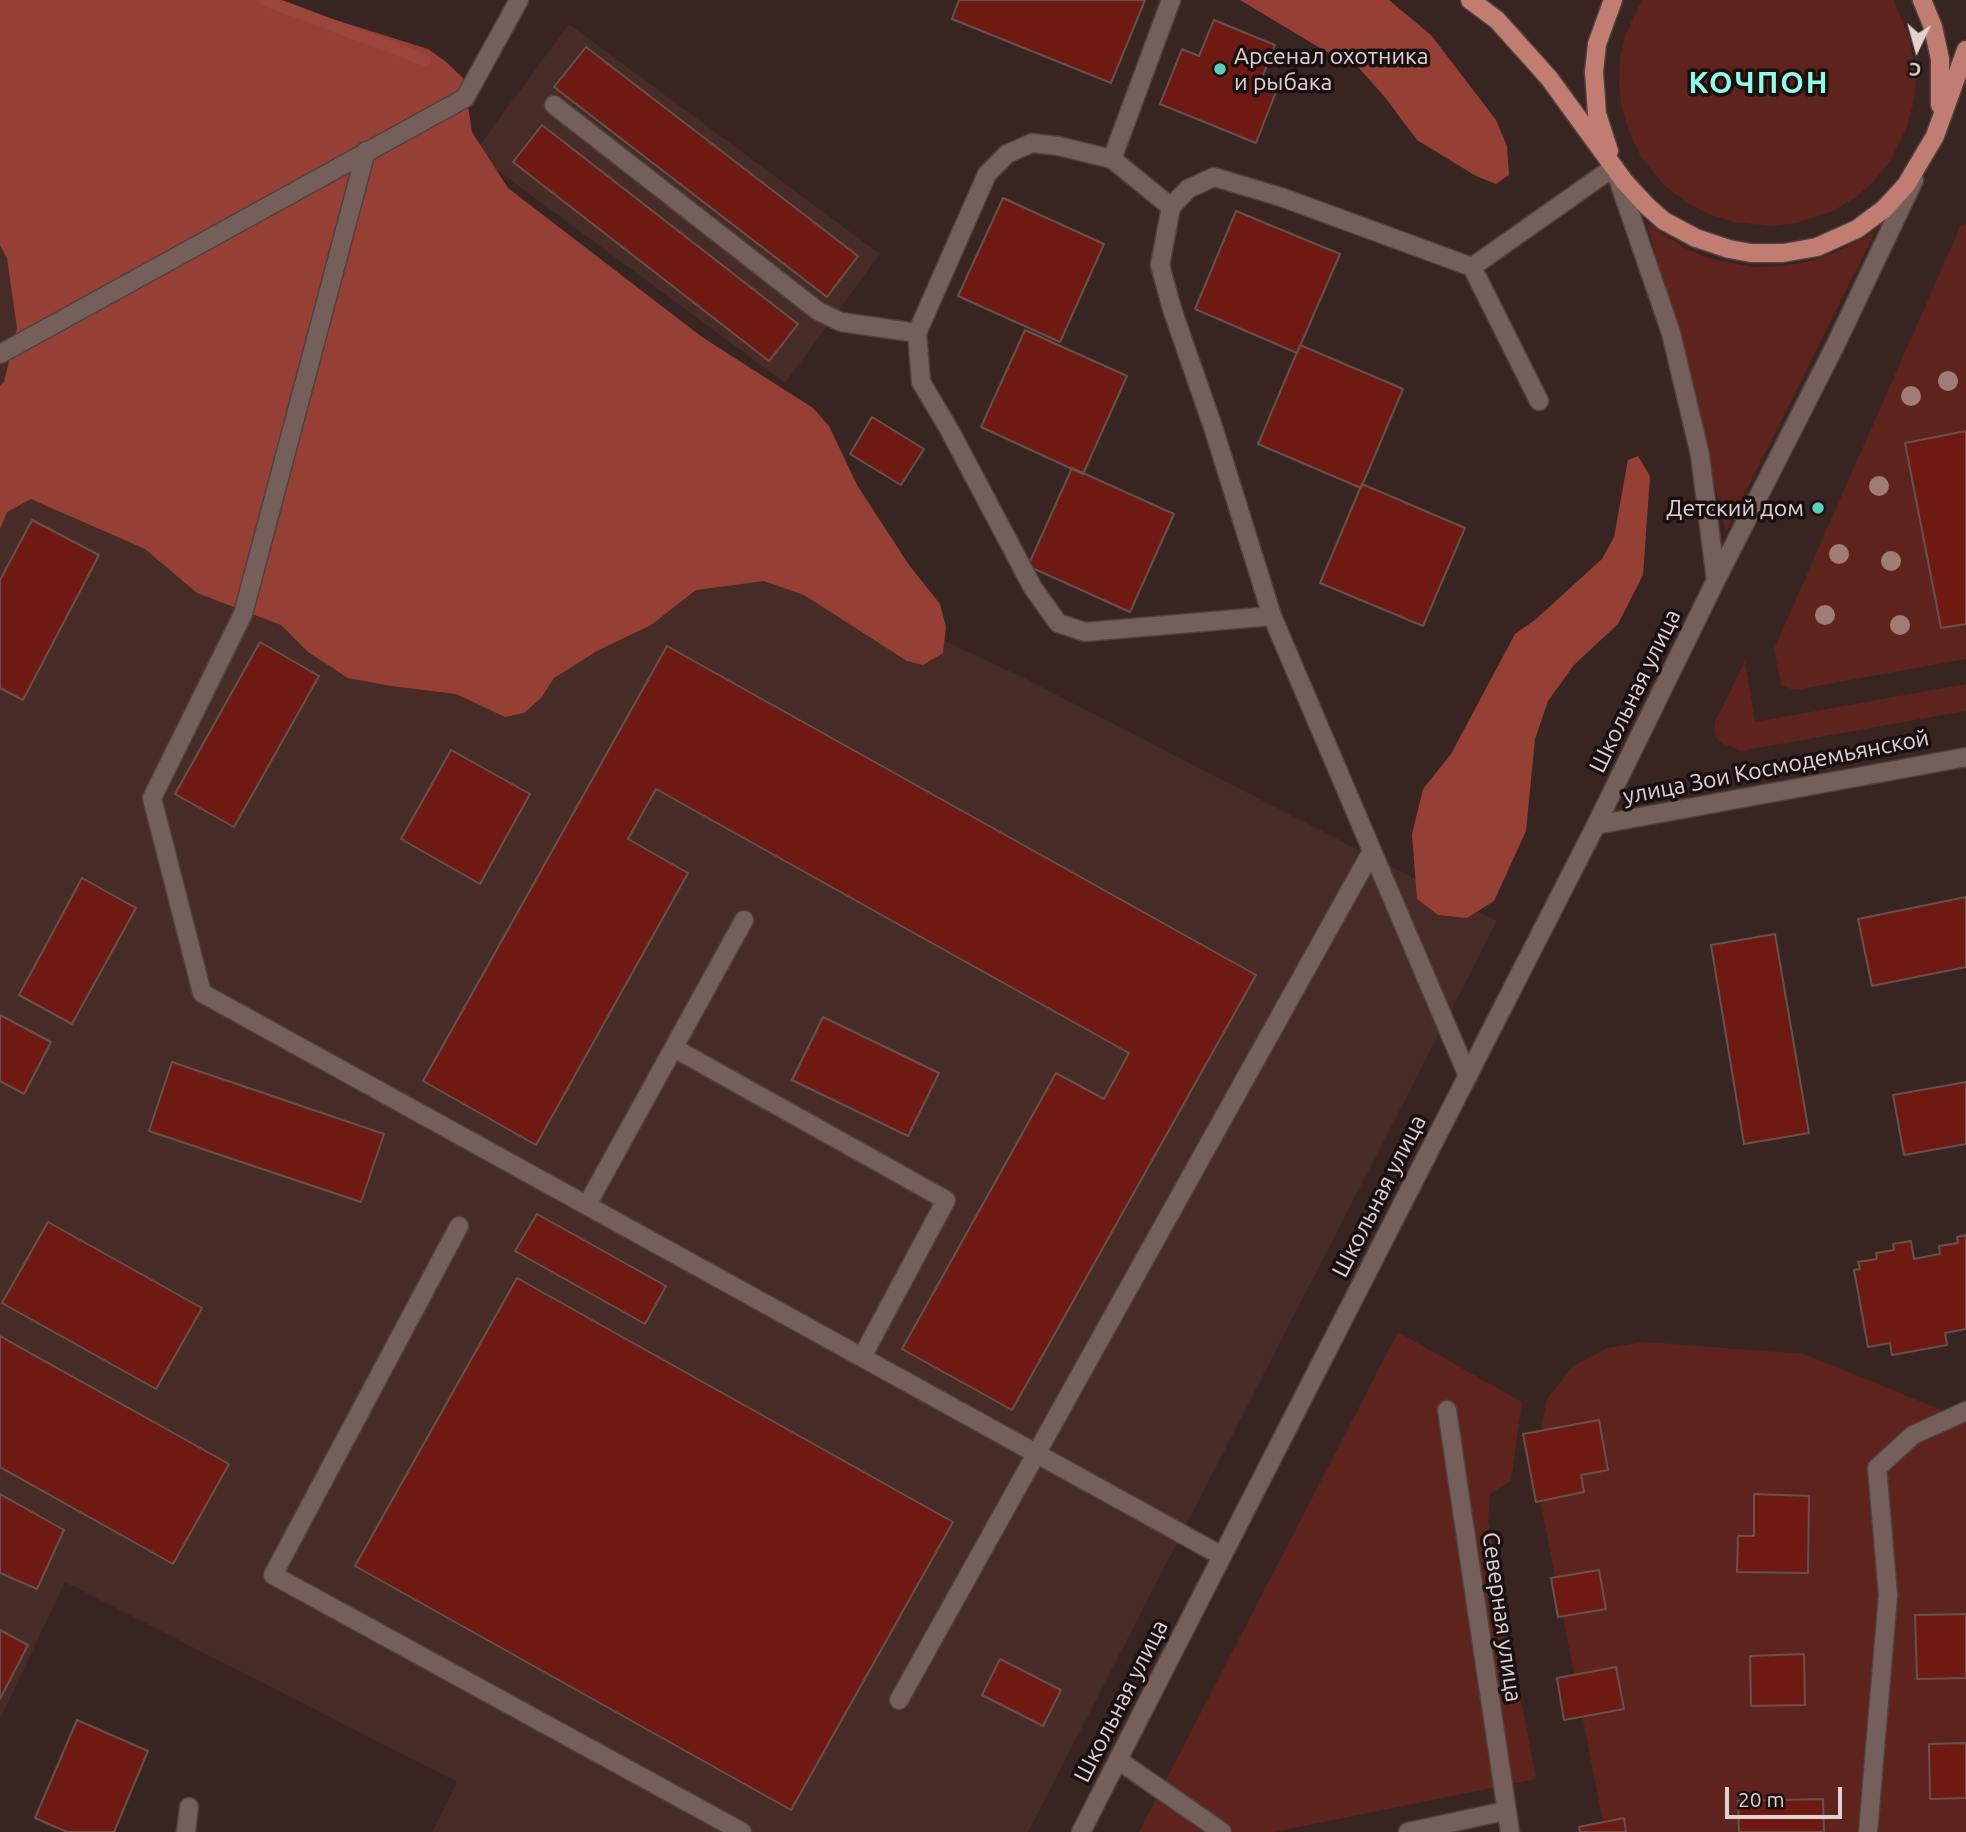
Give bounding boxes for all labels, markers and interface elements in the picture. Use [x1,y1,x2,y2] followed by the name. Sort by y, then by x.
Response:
[1882,14,1952,84] north arrow
[1234,42,1429,96] place label: Арсенал охотника и рыбака
[1908,58,1922,81] text: С
[1212,61,1228,77] marker: Арсенал охотника и рыбака
[1689,65,1829,101] district label: КОЧПОН
[1666,494,1804,522] place label: Детский дом
[1810,500,1826,516] marker: Детский дом
[1583,605,1687,777] street label: Школьная улица
[1621,724,1931,810] street label: улица Зои Космодемьянской
[1326,1110,1432,1282] street label: Школьная улица
[1476,1530,1528,1704] street label: Северная улица
[1068,1615,1174,1787] street label: Школьная улица
[1728,1772,1845,1816] scale bar
[1738,1787,1785,1811] text: 20 m

